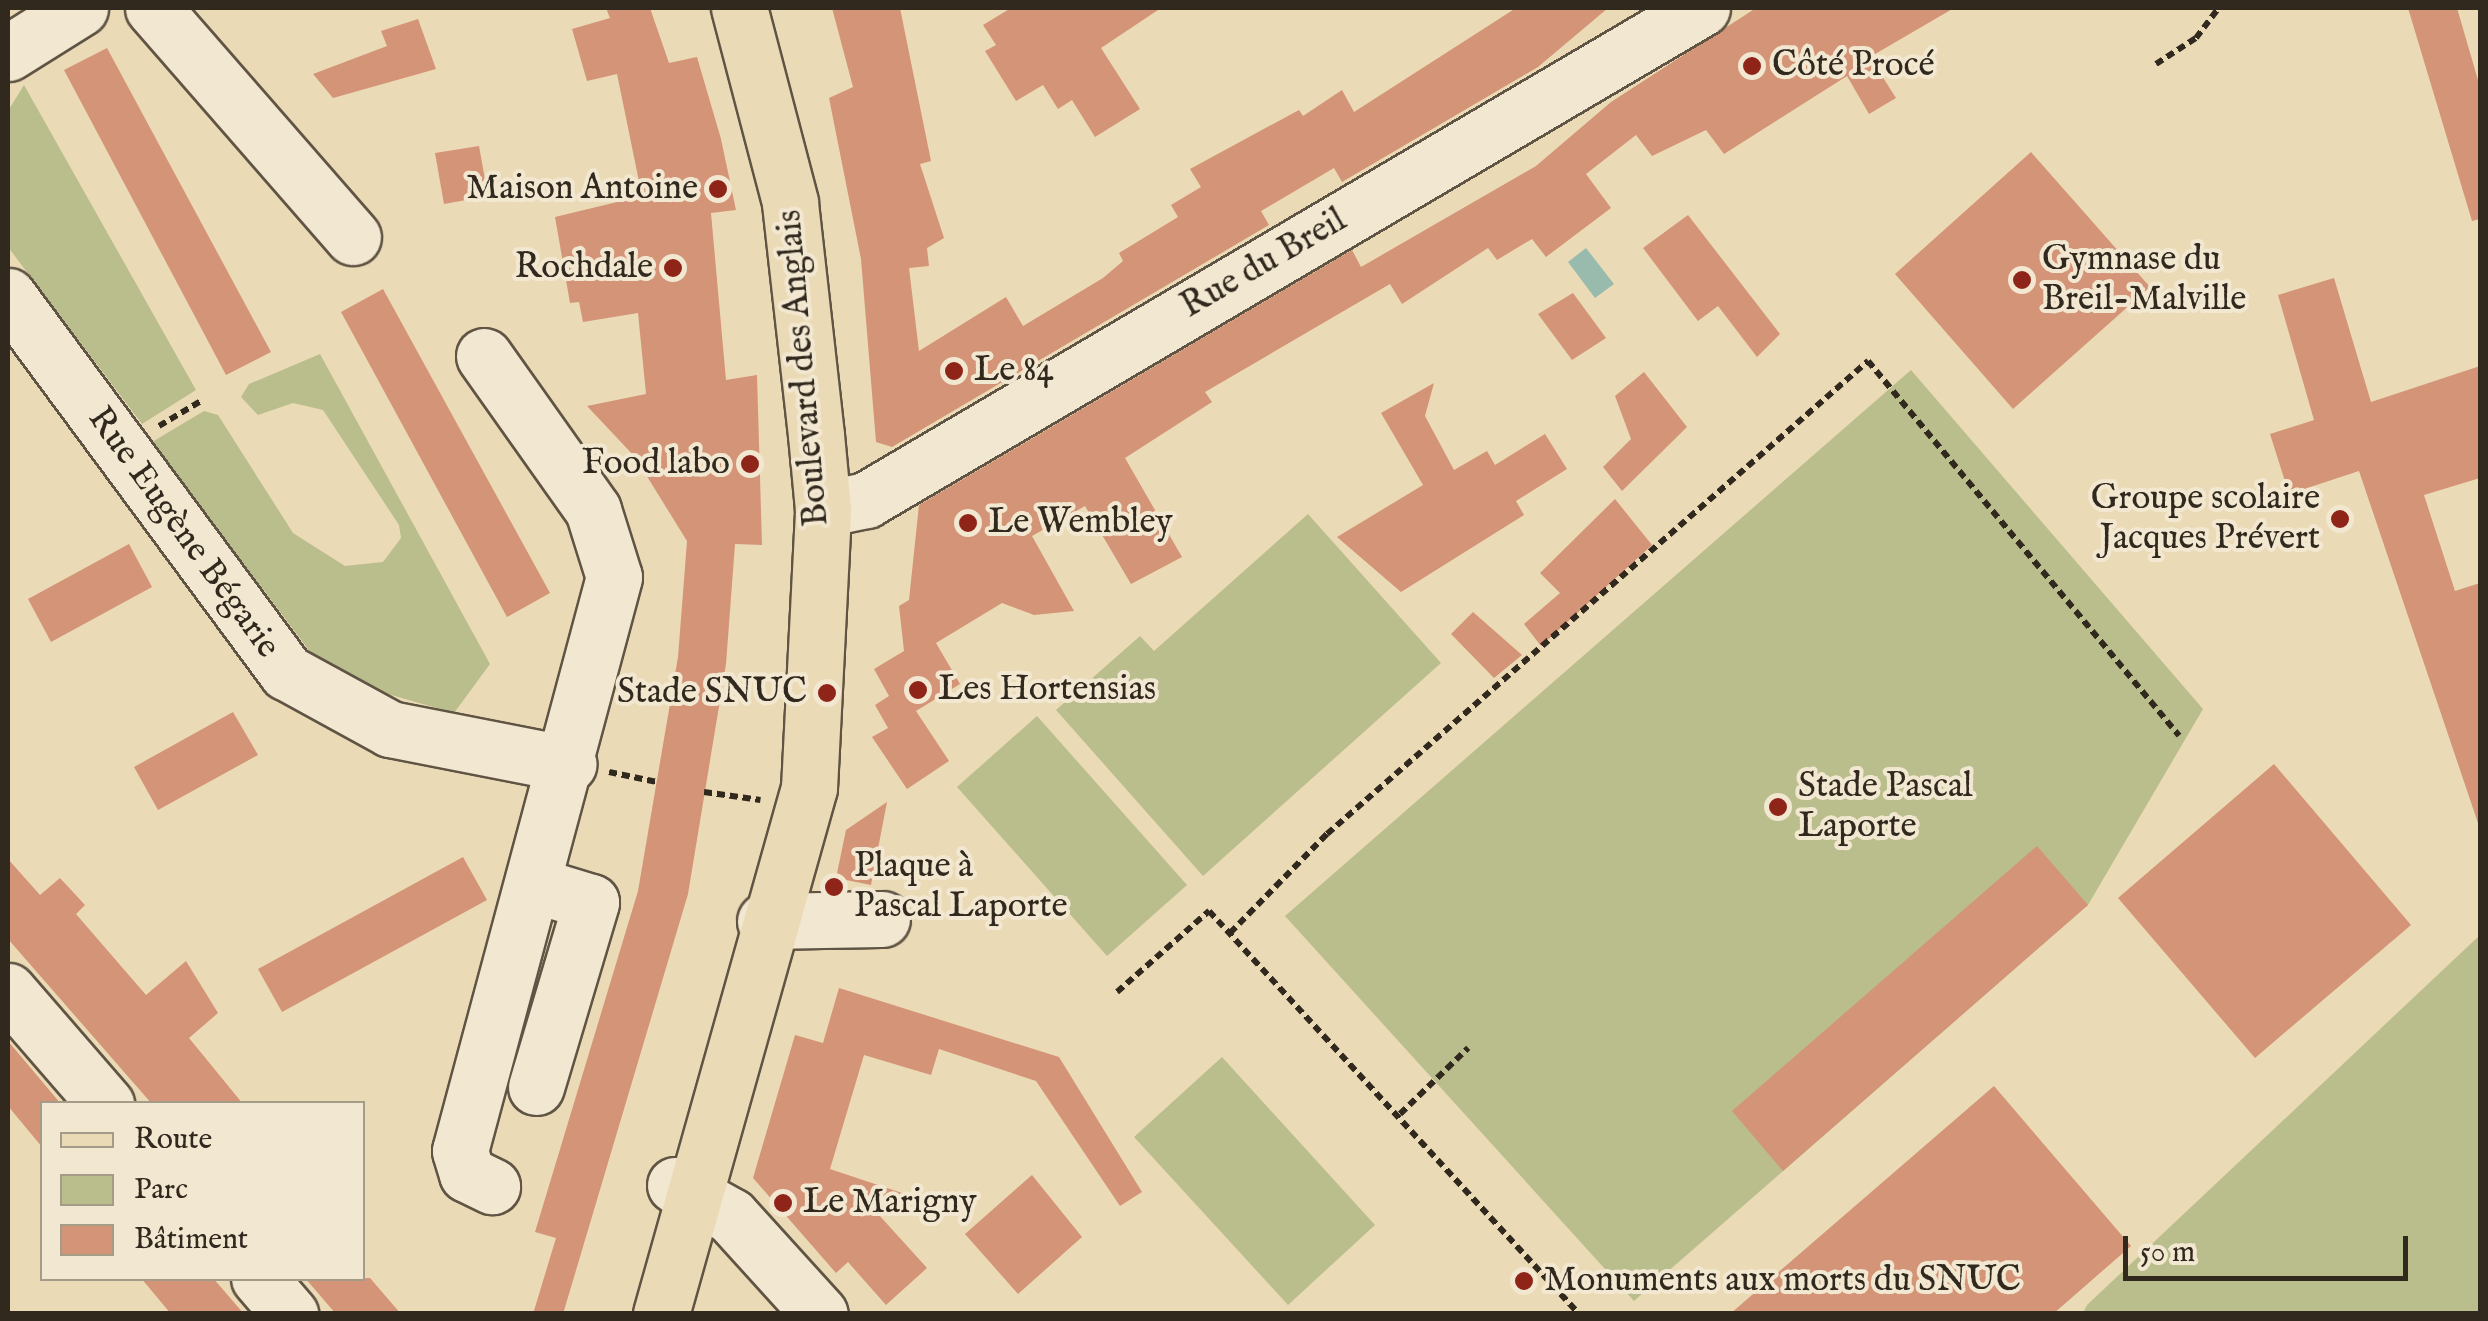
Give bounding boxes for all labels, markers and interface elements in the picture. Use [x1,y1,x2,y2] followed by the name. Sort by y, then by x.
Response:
[1772,45,1935,87] place label: Côté Procé
[1741,55,1763,77] marker: Côté Procé
[466,168,698,210] place label: Maison Antoine
[707,178,729,200] marker: Maison Antoine
[1174,200,1354,328] street label: Rue du Breil
[769,208,839,528] street label: Boulevard des Anglais
[2042,239,2246,321] place label: Gymnase du Breil-Malville
[515,247,653,289] place label: Rochdale
[662,257,684,279] marker: Rochdale
[2011,269,2033,291] marker: Gymnase du Breil-Malville
[974,350,1054,392] place label: Le 84
[943,360,965,382] marker: Le 84
[78,399,288,667] street label: Rue Eugène Bégarie
[582,443,730,485] place label: Food labo
[739,453,761,475] marker: Food labo
[2091,478,2320,560] place label: Groupe scolaire Jacques Prévert
[988,502,1173,544] place label: Le Wembley
[2329,508,2351,530] marker: Groupe scolaire Jacques Prévert
[957,512,979,534] marker: Le Wembley
[938,669,1156,711] place label: Les Hortensias
[617,672,807,714] place label: Stade SNUC
[907,679,929,701] marker: Les Hortensias
[816,682,838,704] marker: Stade SNUC
[1798,766,1973,848] place label: Stade Pascal Laporte
[1767,796,1789,818] marker: Stade Pascal Laporte
[854,846,1067,928] place label: Plaque à Pascal Laporte
[823,876,845,898] marker: Plaque à Pascal Laporte
[40,1101,365,1281] legend
[134,1121,212,1159] text: Route
[134,1171,188,1209] text: Parc
[803,1182,977,1224] place label: Le Marigny
[772,1192,794,1214] marker: Le Marigny
[2128,1216,2413,1278] scale bar
[134,1221,248,1259] text: Bâtiment
[2140,1234,2195,1272] text: 50 m
[1544,1260,2021,1302] place label: Monuments aux morts du SNUC
[1513,1270,1535,1292] marker: Monuments aux morts du SNUC

